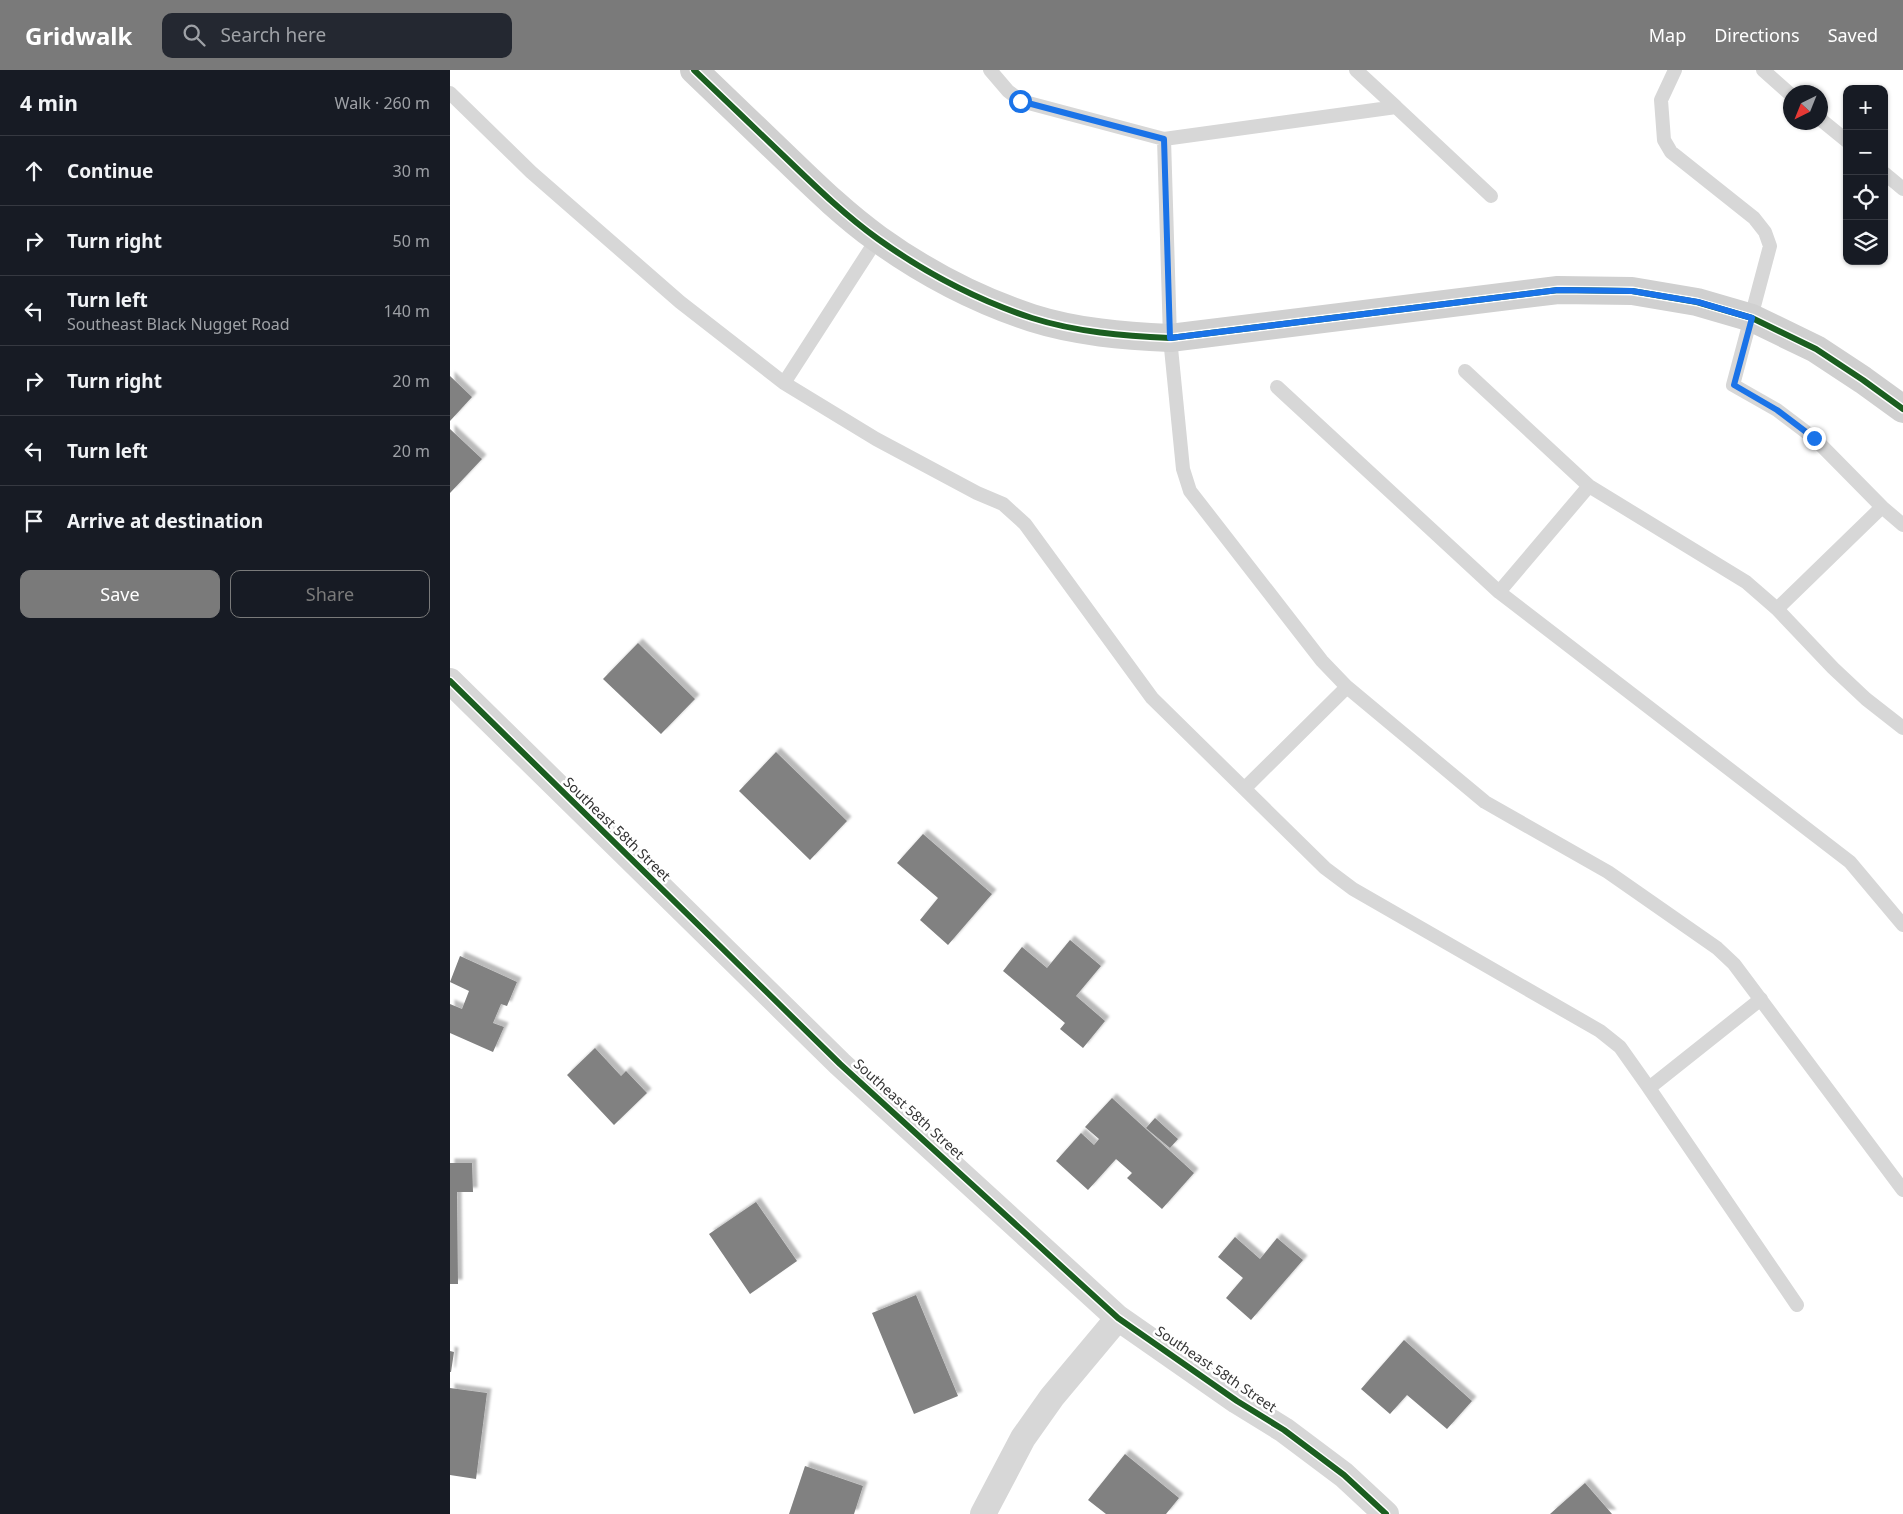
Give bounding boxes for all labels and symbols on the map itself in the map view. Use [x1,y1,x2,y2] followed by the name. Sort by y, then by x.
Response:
[1783,85,1828,130] north arrow
[1009,90,1032,113] route start
[1803,427,1826,450] route end
[560,772,675,885] street label: Southeast 58th Street
[850,1054,969,1163] street label: Southeast 58th Street
[1152,1321,1281,1416] street label: Southeast 58th Street

